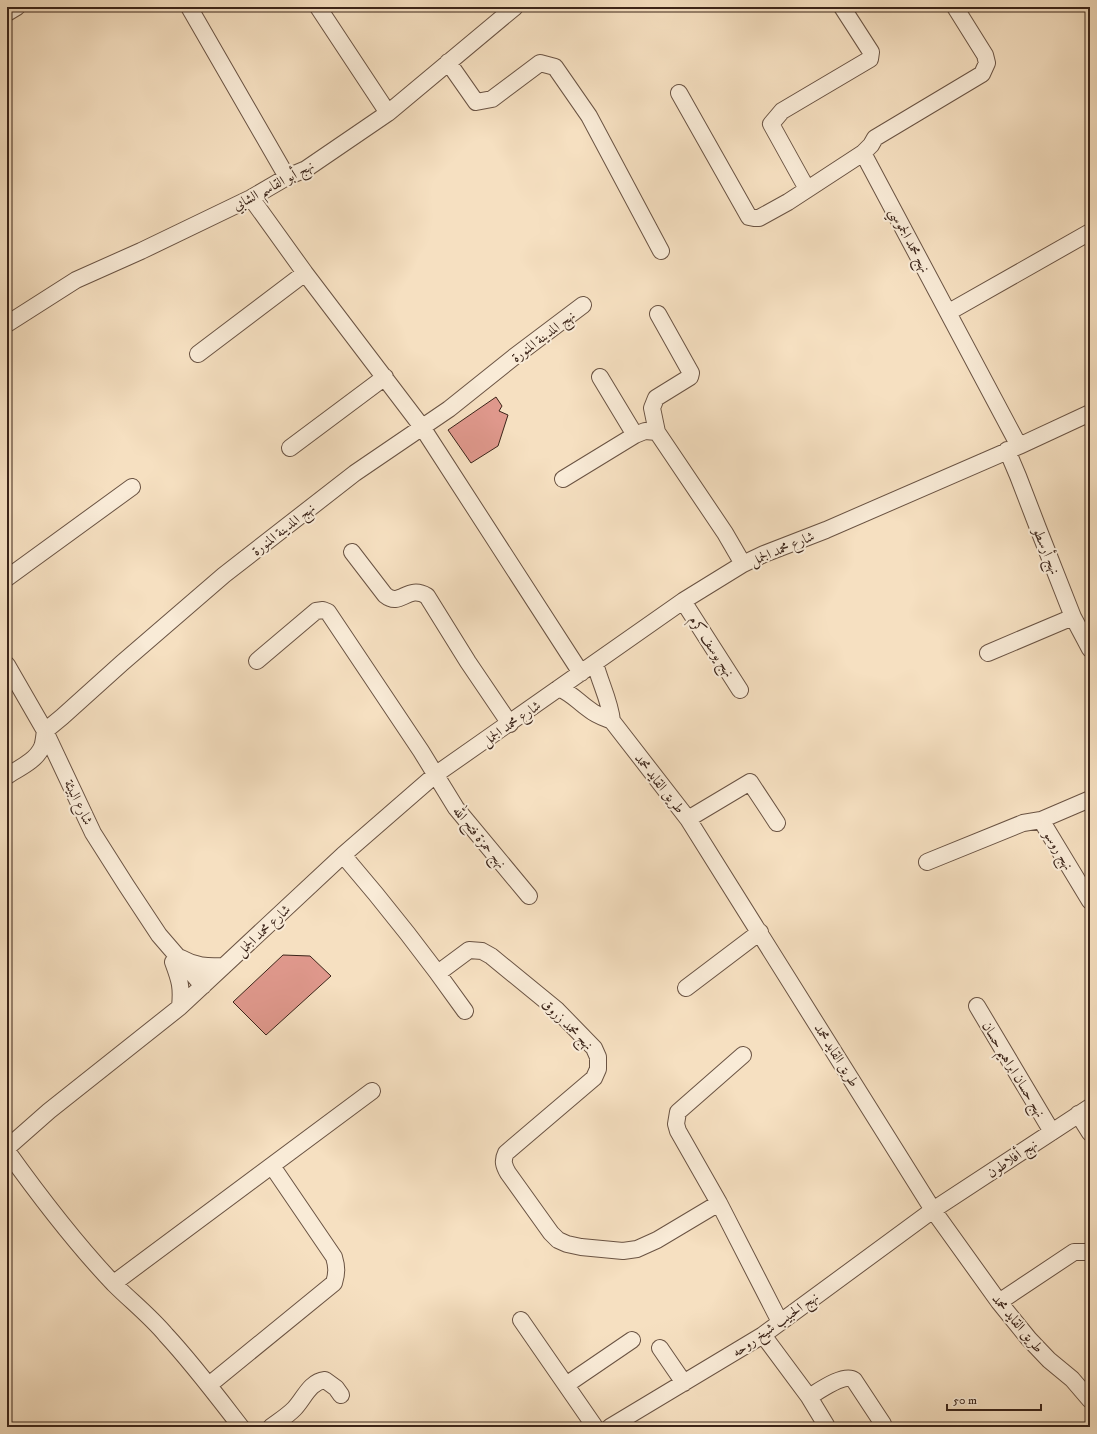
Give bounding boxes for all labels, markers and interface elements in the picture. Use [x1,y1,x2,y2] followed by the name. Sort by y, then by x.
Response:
[229,155,319,218] street label: نهج أبو القاسم الشابي
[881,205,934,278] street label: نهج محمد الجموسي
[508,307,581,369] street label: نهج المدينة المنورة
[248,499,321,563] street label: نهج المدينة المنورة
[1025,523,1065,578] street label: نهج أرسطو
[747,527,818,572] street label: شارع محمد الجمل
[682,612,738,682] street label: نهج يوسف كرم
[478,697,546,752] street label: شارع محمد الجمل
[630,750,688,817] street label: طريق القايد محمد
[58,777,97,829] street label: شارع البيئة
[446,801,512,874] street label: نهج حمزة فتح الله
[1036,826,1077,875] street label: نهج روسو
[233,901,296,962] street label: شارع محمد الجمل
[536,995,597,1056] street label: نهج محمد زروق
[974,1018,1049,1123] street label: نهج حسان ابراهيم حسان
[810,1020,863,1091] street label: طريق القايد محمد
[983,1134,1043,1185] street label: نهج أفلاطون
[729,1288,824,1364] street label: نهج الحبيب شيخ روحه
[987,1290,1047,1357] street label: طريق القايد محمد
[947,1386,1041,1412] scale bar
[953,1393,977,1408] text: 50 m

